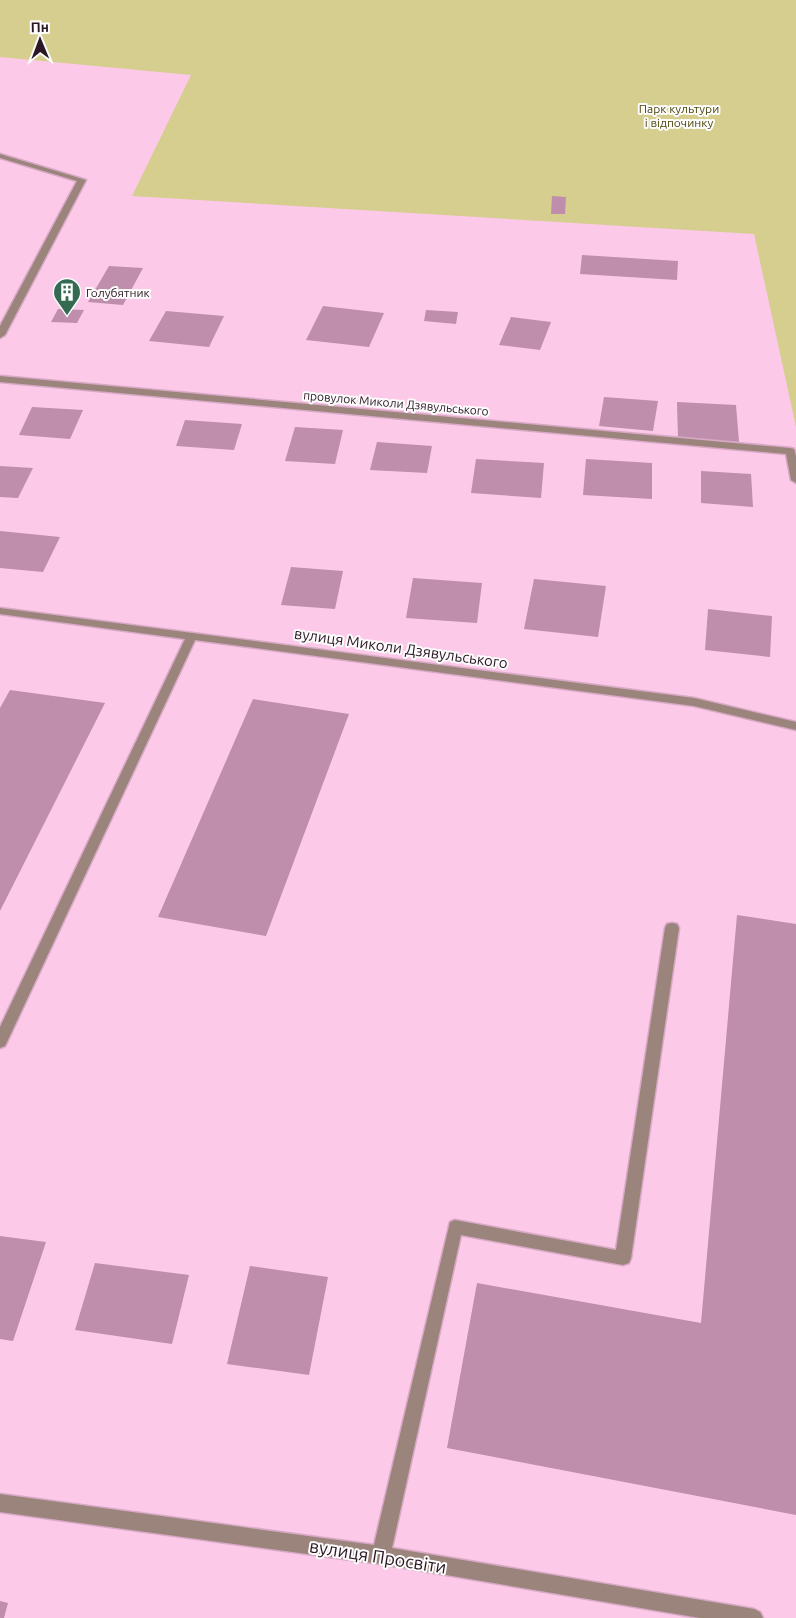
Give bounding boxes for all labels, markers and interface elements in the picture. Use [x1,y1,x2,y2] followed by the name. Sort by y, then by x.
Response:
[15,15,65,65] north arrow
[30,19,49,35] text: Пн
[639,102,719,129] park label: Парк культури і відпочинку
[52,277,82,316] building icon: Голубятник
[86,286,150,299] place label: Голубятник
[303,388,489,418] street label: провулок Миколи Дзявульського
[293,625,509,671] street label: вулиця Миколи Дзявульського
[308,1535,448,1577] street label: вулиця Просвіти

